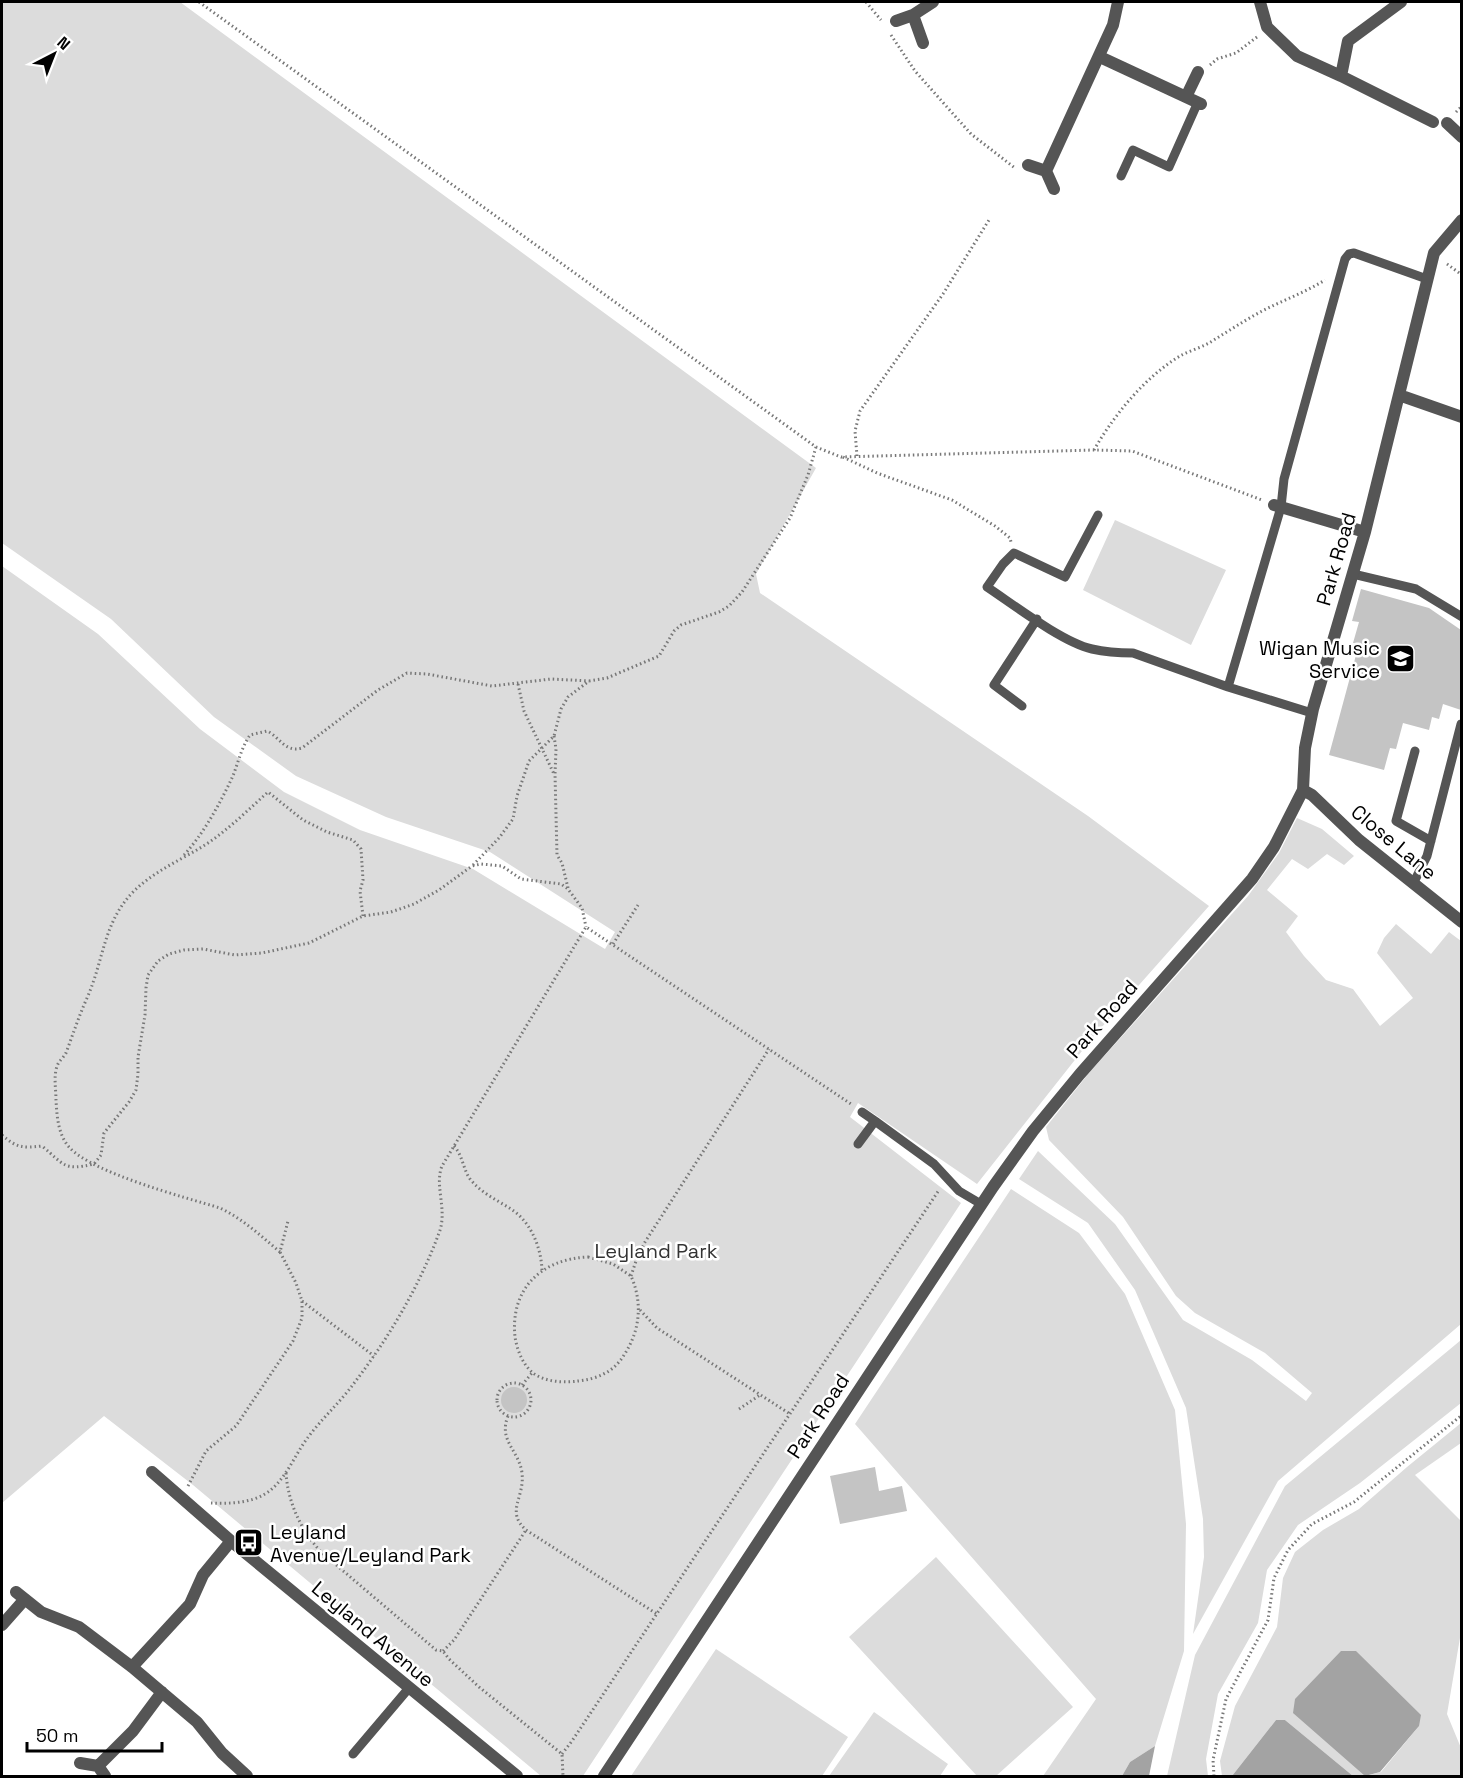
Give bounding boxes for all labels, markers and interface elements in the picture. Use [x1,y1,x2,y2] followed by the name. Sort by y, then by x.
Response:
[24,24,84,84] north arrow
[53,32,75,55] text: N
[1310,509,1362,609] street label: Park Road
[1259,635,1380,684] place label: Wigan Music Service
[1385,643,1417,675] school or university icon: Wigan Music Service
[1346,799,1442,885] street label: Close Lane
[1061,974,1143,1064] street label: Park Road
[594,1238,718,1264] park label: Leyland Park
[781,1369,855,1463] street label: Park Road
[270,1519,471,1568] place label: Leyland Avenue/Leyland Park
[233,1527,265,1559] bus stop icon: Leyland Avenue/Leyland Park
[306,1575,440,1693] street label: Leyland Avenue
[27,1715,162,1753] scale bar
[36,1724,78,1747] text: 50 m

